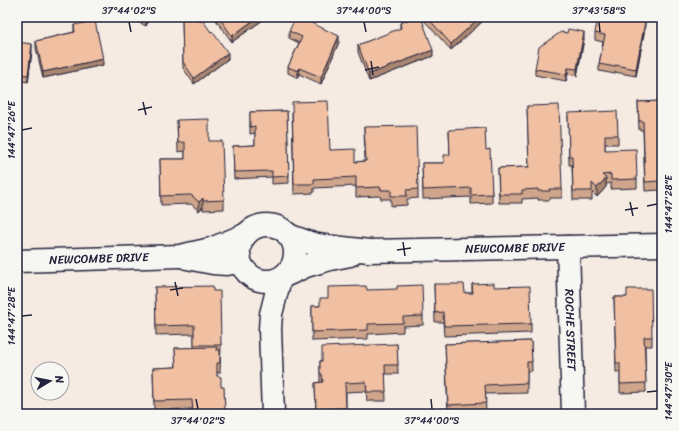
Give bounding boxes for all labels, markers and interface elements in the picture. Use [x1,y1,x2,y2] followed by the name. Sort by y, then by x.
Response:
[102,2,157,20] text: 37°44'02"S
[337,2,392,20] text: 37°44'00"S
[572,2,626,20] text: 37°43'58"S
[3,100,21,159] text: 144°47'26"E
[660,173,678,233] text: 144°47'28"E
[465,236,566,260] street label: NEWCOMBE DRIVE
[49,246,150,271] street label: NEWCOMBE DRIVE
[3,285,21,345] text: 144°47'28"E
[558,289,583,373] street label: ROCHE STREET
[660,360,678,420] text: 144°47'30"E
[30,361,70,401] north arrow
[49,373,69,385] text: N
[171,412,226,430] text: 37°44'02"S
[405,412,460,430] text: 37°44'00"S

